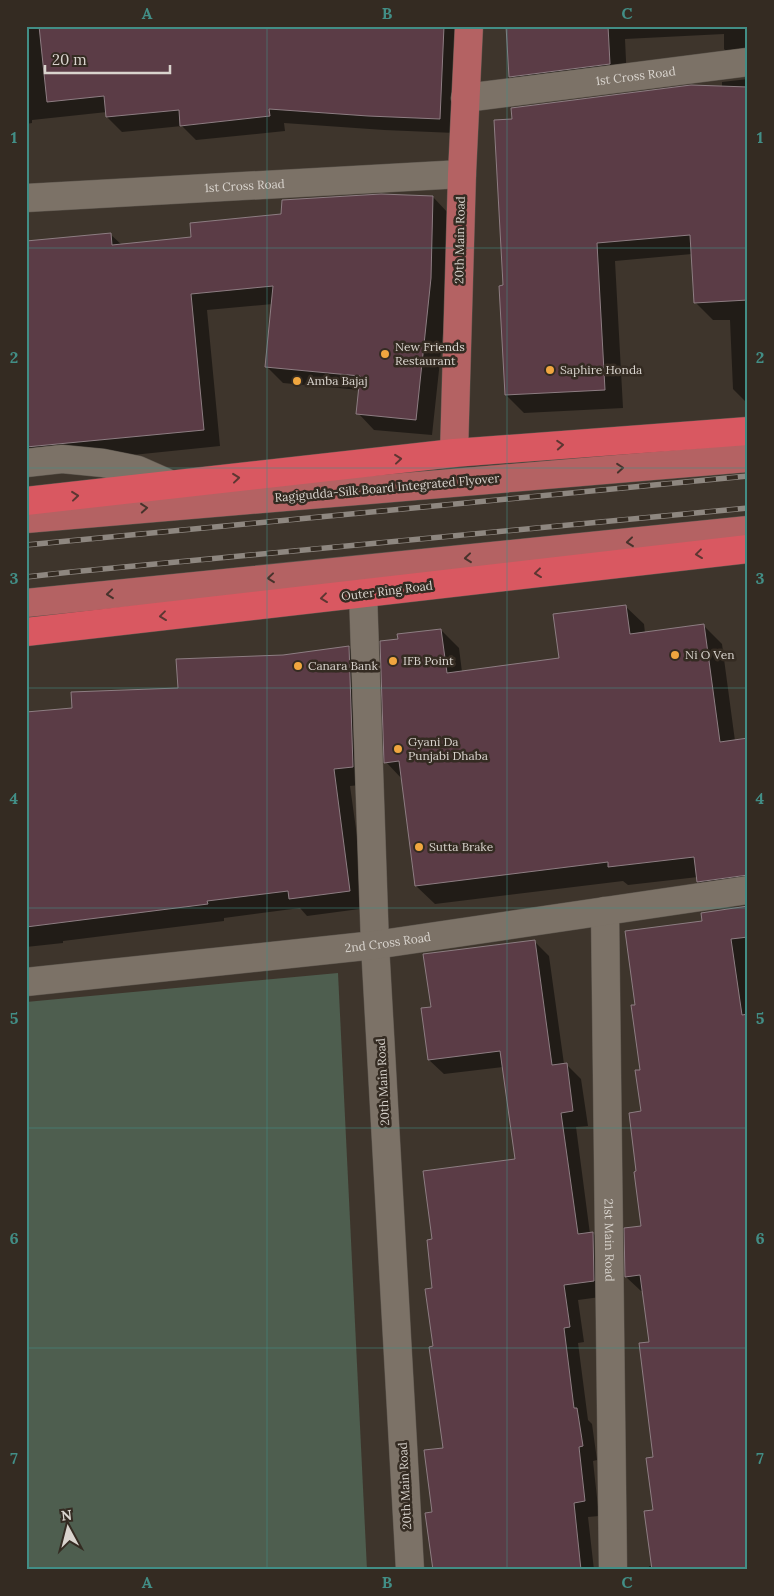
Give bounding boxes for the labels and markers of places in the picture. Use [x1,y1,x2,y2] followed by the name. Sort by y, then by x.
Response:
[395,339,465,368] place label: New Friends Restaurant
[379,348,391,360] marker: New Friends Restaurant
[560,362,642,377] place label: Saphire Honda
[544,364,556,376] marker: Saphire Honda
[306,373,368,388] place label: Amba Bajaj
[291,375,303,387] marker: Amba Bajaj
[685,647,735,662] place label: Ni O Ven
[669,649,681,661] marker: Ni O Ven
[403,653,454,668] place label: IFB Point
[387,655,399,667] marker: IFB Point
[308,658,378,673] place label: Canara Bank
[292,660,304,672] marker: Canara Bank
[408,734,488,763] place label: Gyani Da Punjabi Dhaba
[392,743,404,755] marker: Gyani Da Punjabi Dhaba
[429,839,494,854] place label: Sutta Brake
[413,841,425,853] marker: Sutta Brake

